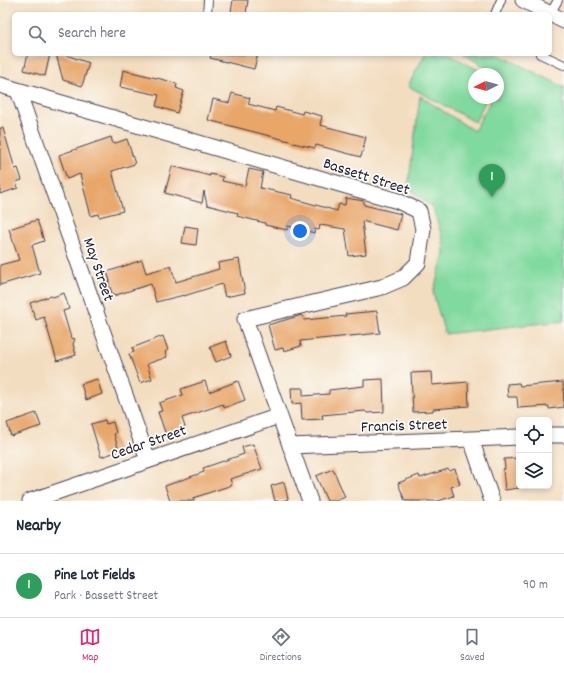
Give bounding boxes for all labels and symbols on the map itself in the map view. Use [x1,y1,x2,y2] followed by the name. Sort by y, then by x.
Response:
[468,68,504,104] north arrow
[320,153,413,202] street label: Bassett Street
[479,164,505,197] pin: 1
[290,221,310,241] your location
[76,235,119,305] street label: May Street
[360,413,448,440] street label: Francis Street
[108,420,190,467] street label: Cedar Street

